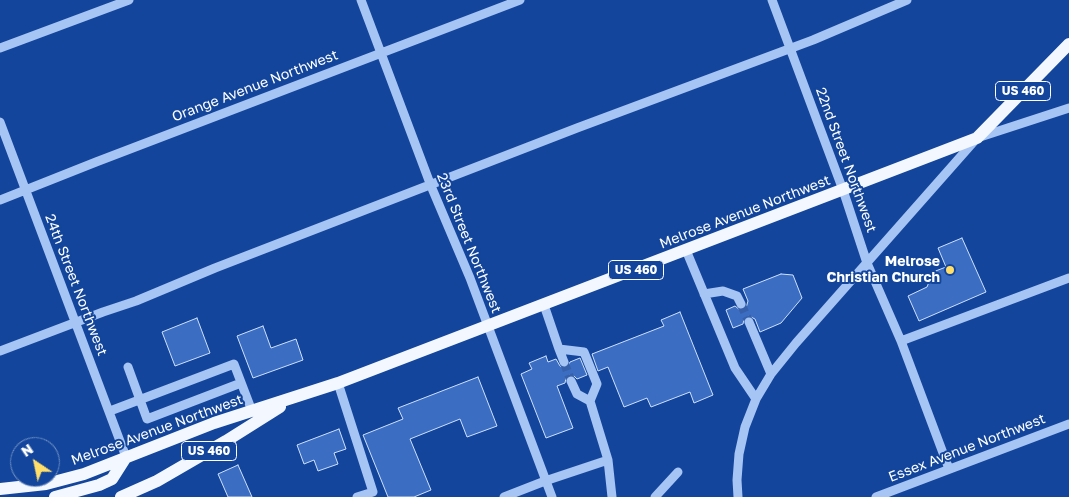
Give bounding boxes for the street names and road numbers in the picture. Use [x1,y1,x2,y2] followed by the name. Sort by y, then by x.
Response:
[170,47,340,125] street label: Orange Avenue Northwest
[996,82,1050,100] road number: US 460
[812,85,880,235] street label: 22nd Street Northwest
[433,170,505,316] street label: 23rd Street Northwest
[657,172,833,252] street label: Melrose Avenue Northwest
[41,212,111,358] street label: 24th Street Northwest
[608,260,664,280] road number: US 460
[69,391,245,469] street label: Melrose Avenue Northwest
[886,410,1048,486] street label: Essex Avenue Northwest
[182,442,236,461] road number: US 460

